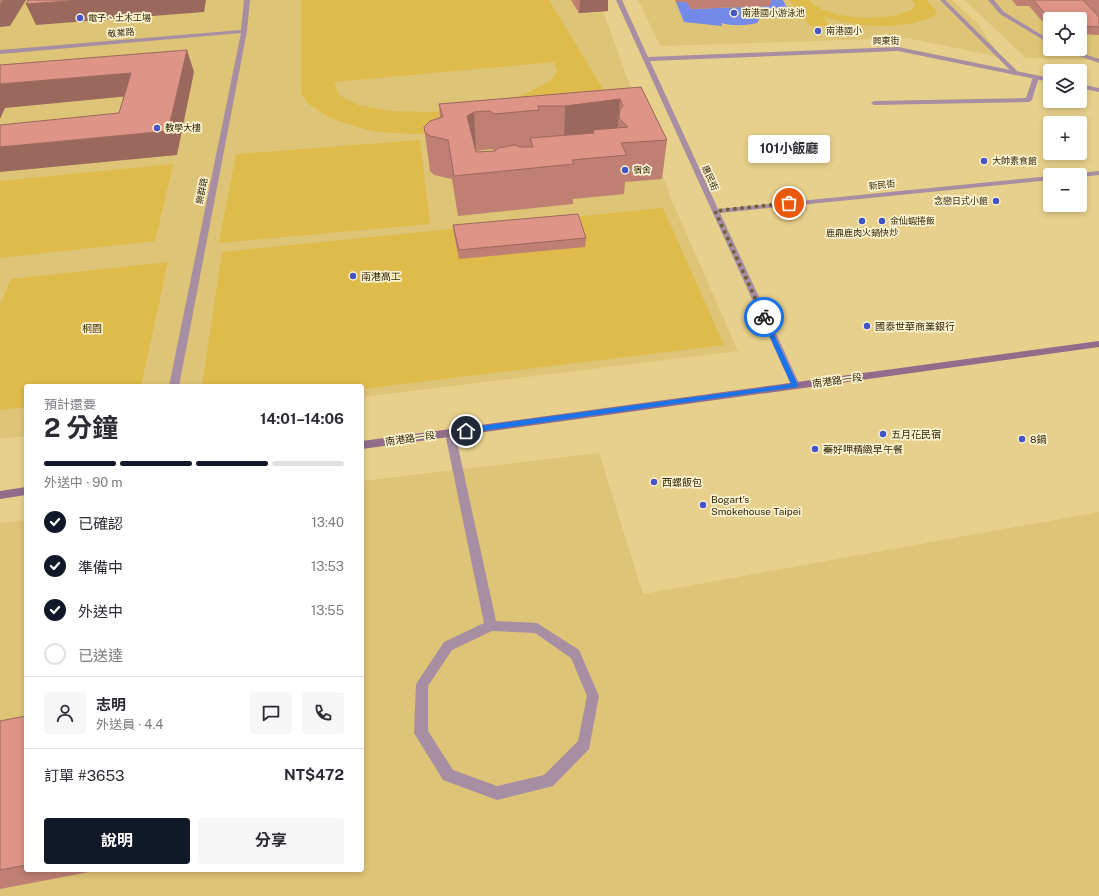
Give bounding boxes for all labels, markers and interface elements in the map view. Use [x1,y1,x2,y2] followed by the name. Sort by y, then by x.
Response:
[742,7,805,18] place label: 南港國小游泳池
[729,8,739,18] marker: 南港國小游泳池
[88,12,151,23] place label: 電子、土木工場
[1043,12,1087,212] map controls
[1043,12,1087,56] button: locate
[75,13,85,23] marker: 電子、土木工場
[826,25,862,36] place label: 南港國小
[107,26,135,39] street label: 敬業路
[813,26,823,36] marker: 南港國小
[872,35,900,46] street label: 興東街
[1043,64,1087,108] button: layers
[1043,116,1087,160] button: +
[165,122,201,133] place label: 教學大樓
[152,123,162,133] marker: 教學大樓
[748,135,830,163] callout: 101小飯廳
[760,141,818,156] text: 101小飯廳
[992,155,1037,166] place label: 大帥素食館
[979,156,989,166] marker: 大帥素食館
[700,163,721,192] street label: 惠民街
[633,164,651,175] place label: 宿舍
[620,165,630,175] marker: 宿舍
[1043,168,1087,212] button: −
[194,177,209,205] street label: 樂群路
[868,178,896,191] street label: 新民街
[772,186,806,220] pin
[778,192,800,214] icon: bag
[934,195,988,206] place label: 念戀日式小館
[991,196,1001,206] marker: 念戀日式小館
[890,215,935,226] place label: 金仙蝦捲飯
[857,216,867,226] marker: 鹿鼎鹿肉火鍋快炒
[877,216,887,226] marker: 金仙蝦捲飯
[826,227,898,238] place label: 鹿鼎鹿肉火鍋快炒
[361,270,401,282] place label: 南港高工
[348,271,358,281] marker: 南港高工
[744,297,784,337] courier
[753,306,775,328] icon: bike
[875,320,955,332] place label: 國泰世華商業銀行
[862,321,872,331] marker: 國泰世華商業銀行
[82,322,102,334] park label: 桐園
[811,371,863,389] street label: 南港路一段
[44,397,96,412] text: 預計還要
[260,410,344,427] text: 14:01–14:06
[44,412,118,443] text: 2 分鐘
[449,414,483,448] pin
[455,420,477,442] icon: home
[891,428,941,440] place label: 五月花民宿
[384,429,436,447] street label: 南港路一段
[878,429,888,439] marker: 五月花民宿
[1030,433,1046,445] place label: 8鍋
[1017,434,1027,444] marker: 8鍋
[823,443,903,455] place label: 蓁好呷精緻早午餐
[810,444,820,454] marker: 蓁好呷精緻早午餐
[44,475,123,490] text: 外送中 · 90 m
[662,476,702,488] place label: 西螺飯包
[649,477,659,487] marker: 西螺飯包
[711,493,801,517] place label: Bogart's Smokehouse Taipei
[698,500,708,510] marker: Bogart's Smokehouse Taipei
[44,511,66,533] icon: check
[78,515,123,532] text: 已確認
[312,515,344,530] text: 13:40
[44,555,66,577] icon: check
[78,559,123,576] text: 準備中
[311,559,344,574] text: 13:53
[44,599,66,621] icon: check
[78,603,123,620] text: 外送中
[311,603,344,618] text: 13:55
[78,647,123,664] text: 已送達
[44,692,86,734] button: person
[250,692,292,734] button: chat
[302,692,344,734] button: phone
[96,696,126,713] text: 志明
[96,717,163,732] text: 外送員 · 4.4
[284,766,344,783] text: NT$472
[44,767,124,784] text: 訂單 #3653
[44,818,190,864] button: 說明
[198,818,344,864] button: 分享

